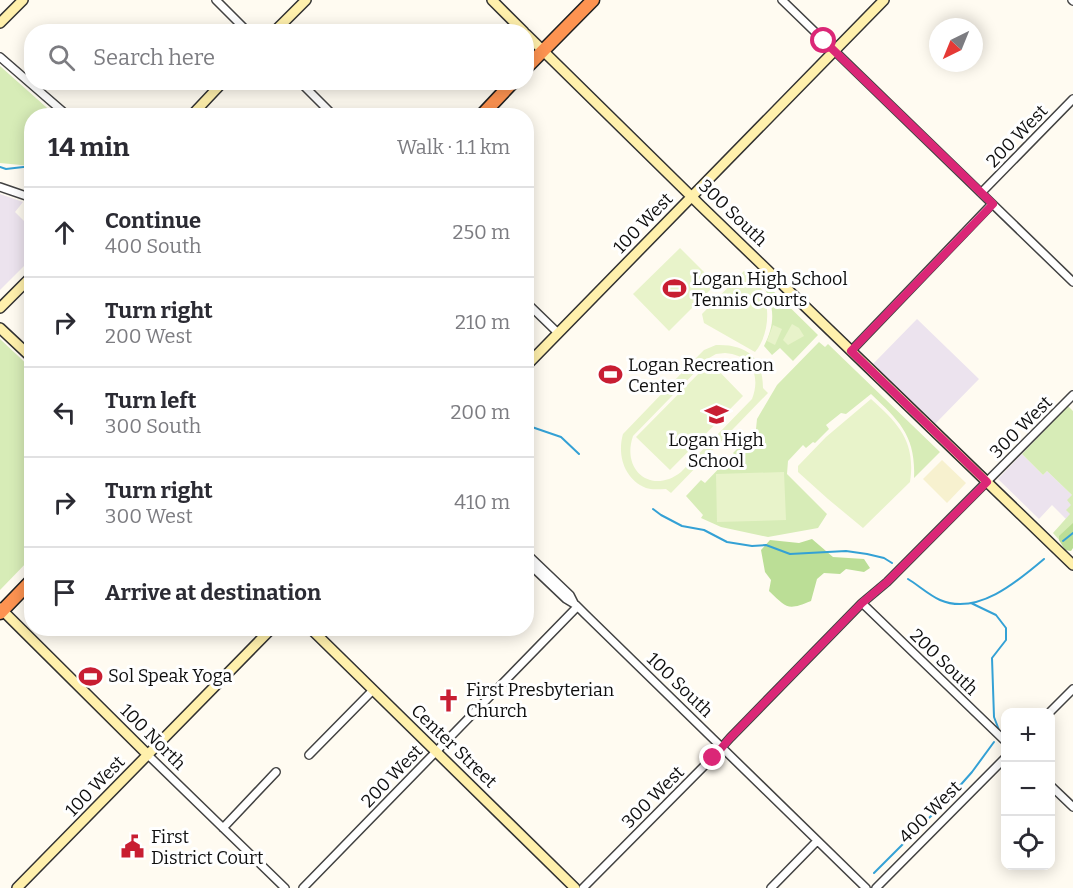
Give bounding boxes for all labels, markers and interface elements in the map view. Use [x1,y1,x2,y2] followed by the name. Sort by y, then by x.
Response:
[929,18,983,72] north arrow
[24,24,534,90] search box
[810,27,836,53] route start
[45,41,78,74] icon: search
[93,44,215,71] text: Search here
[982,100,1053,172] street label: 200 West
[48,132,130,163] text: 14 min
[397,135,510,159] text: Walk · 1.1 km
[694,175,772,251] street label: 300 South
[609,188,678,258] street label: 100 West
[105,207,201,234] text: Continue
[48,216,81,249] icon: ahead
[453,220,510,244] text: 250 m
[105,234,201,258] text: 400 South
[692,268,848,311] place label: Logan High School Tennis Courts
[661,276,687,302] sports icon: Logan High School Tennis Courts
[105,297,213,324] text: Turn right
[48,306,81,339] icon: right
[455,310,510,334] text: 210 m
[105,324,192,348] text: 200 West
[628,354,775,397] place label: Logan Recreation Center
[597,362,623,388] sports icon: Logan Recreation Center
[105,387,197,414] text: Turn left
[985,391,1057,463] street label: 300 West
[48,396,81,429] icon: left
[450,400,510,424] text: 200 m
[703,401,729,427] school or university icon: Logan High School
[105,414,201,438] text: 300 South
[668,429,764,472] place label: Logan High School
[105,477,213,504] text: Turn right
[48,486,81,519] icon: right
[454,490,510,514] text: 410 m
[105,504,193,528] text: 300 West
[48,576,81,609] icon: arrive
[105,579,321,606] text: Arrive at destination
[905,624,983,700] street label: 200 South
[642,648,718,722] street label: 100 South
[77,663,103,689] sports icon: Sol Speak Yoga
[108,665,233,687] place label: Sol Speak Yoga
[466,679,615,722] place label: First Presbyterian Church
[435,687,461,713] church icon: First Presbyterian Church
[116,700,190,774] street label: 100 North
[406,700,502,793] street label: Center Street
[1001,708,1055,870] map controls
[1001,708,1055,762] button: +
[357,740,428,812] street label: 200 West
[699,744,725,770] route end
[61,751,130,821] street label: 100 West
[617,761,689,833] street label: 300 West
[1001,762,1055,816] button: −
[894,776,966,848] street label: 400 West
[1001,816,1055,870] button: locate
[151,826,264,869] place label: First District Court
[120,834,146,860] public building icon: First District Court

